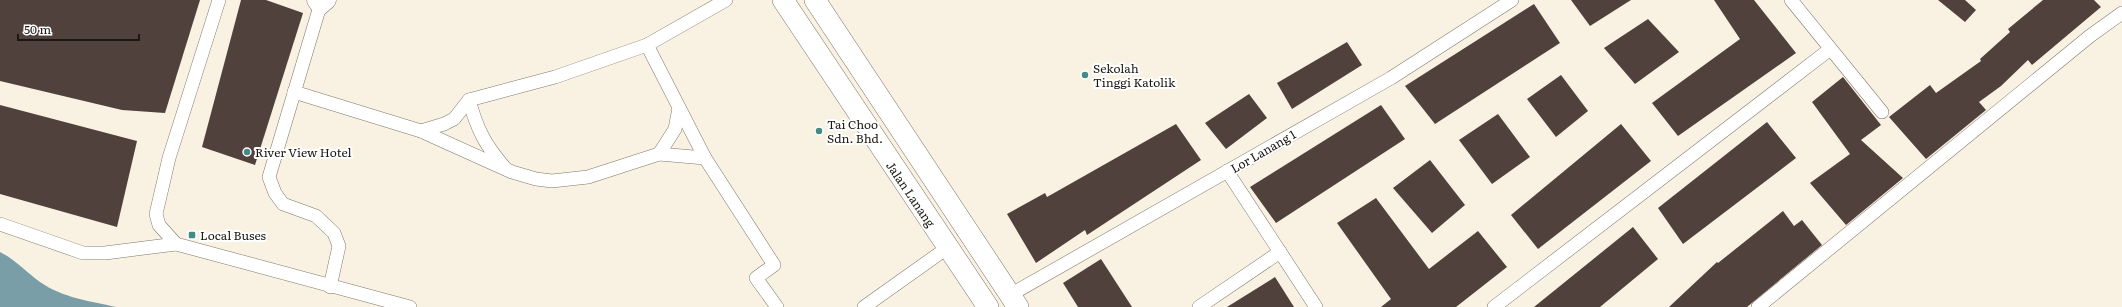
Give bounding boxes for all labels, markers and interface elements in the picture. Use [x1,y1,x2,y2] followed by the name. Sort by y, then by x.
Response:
[18,16,139,42] scale bar
[24,20,51,38] text: 50 m
[1093,59,1176,91] place label: Sekolah Tinggi Katolik
[1080,70,1090,80] marker: Sekolah Tinggi Katolik
[827,115,883,147] place label: Tai Choo Sdn. Bhd.
[1227,125,1299,177] street label: Lor Lanang 1
[814,126,824,136] marker: Tai Choo Sdn. Bhd.
[255,143,352,161] place label: River View Hotel
[242,147,252,157] marker: River View Hotel
[882,157,940,231] street label: Jalan Lanang
[200,226,267,244] place label: Local Buses
[187,230,197,240] marker: Local Buses

